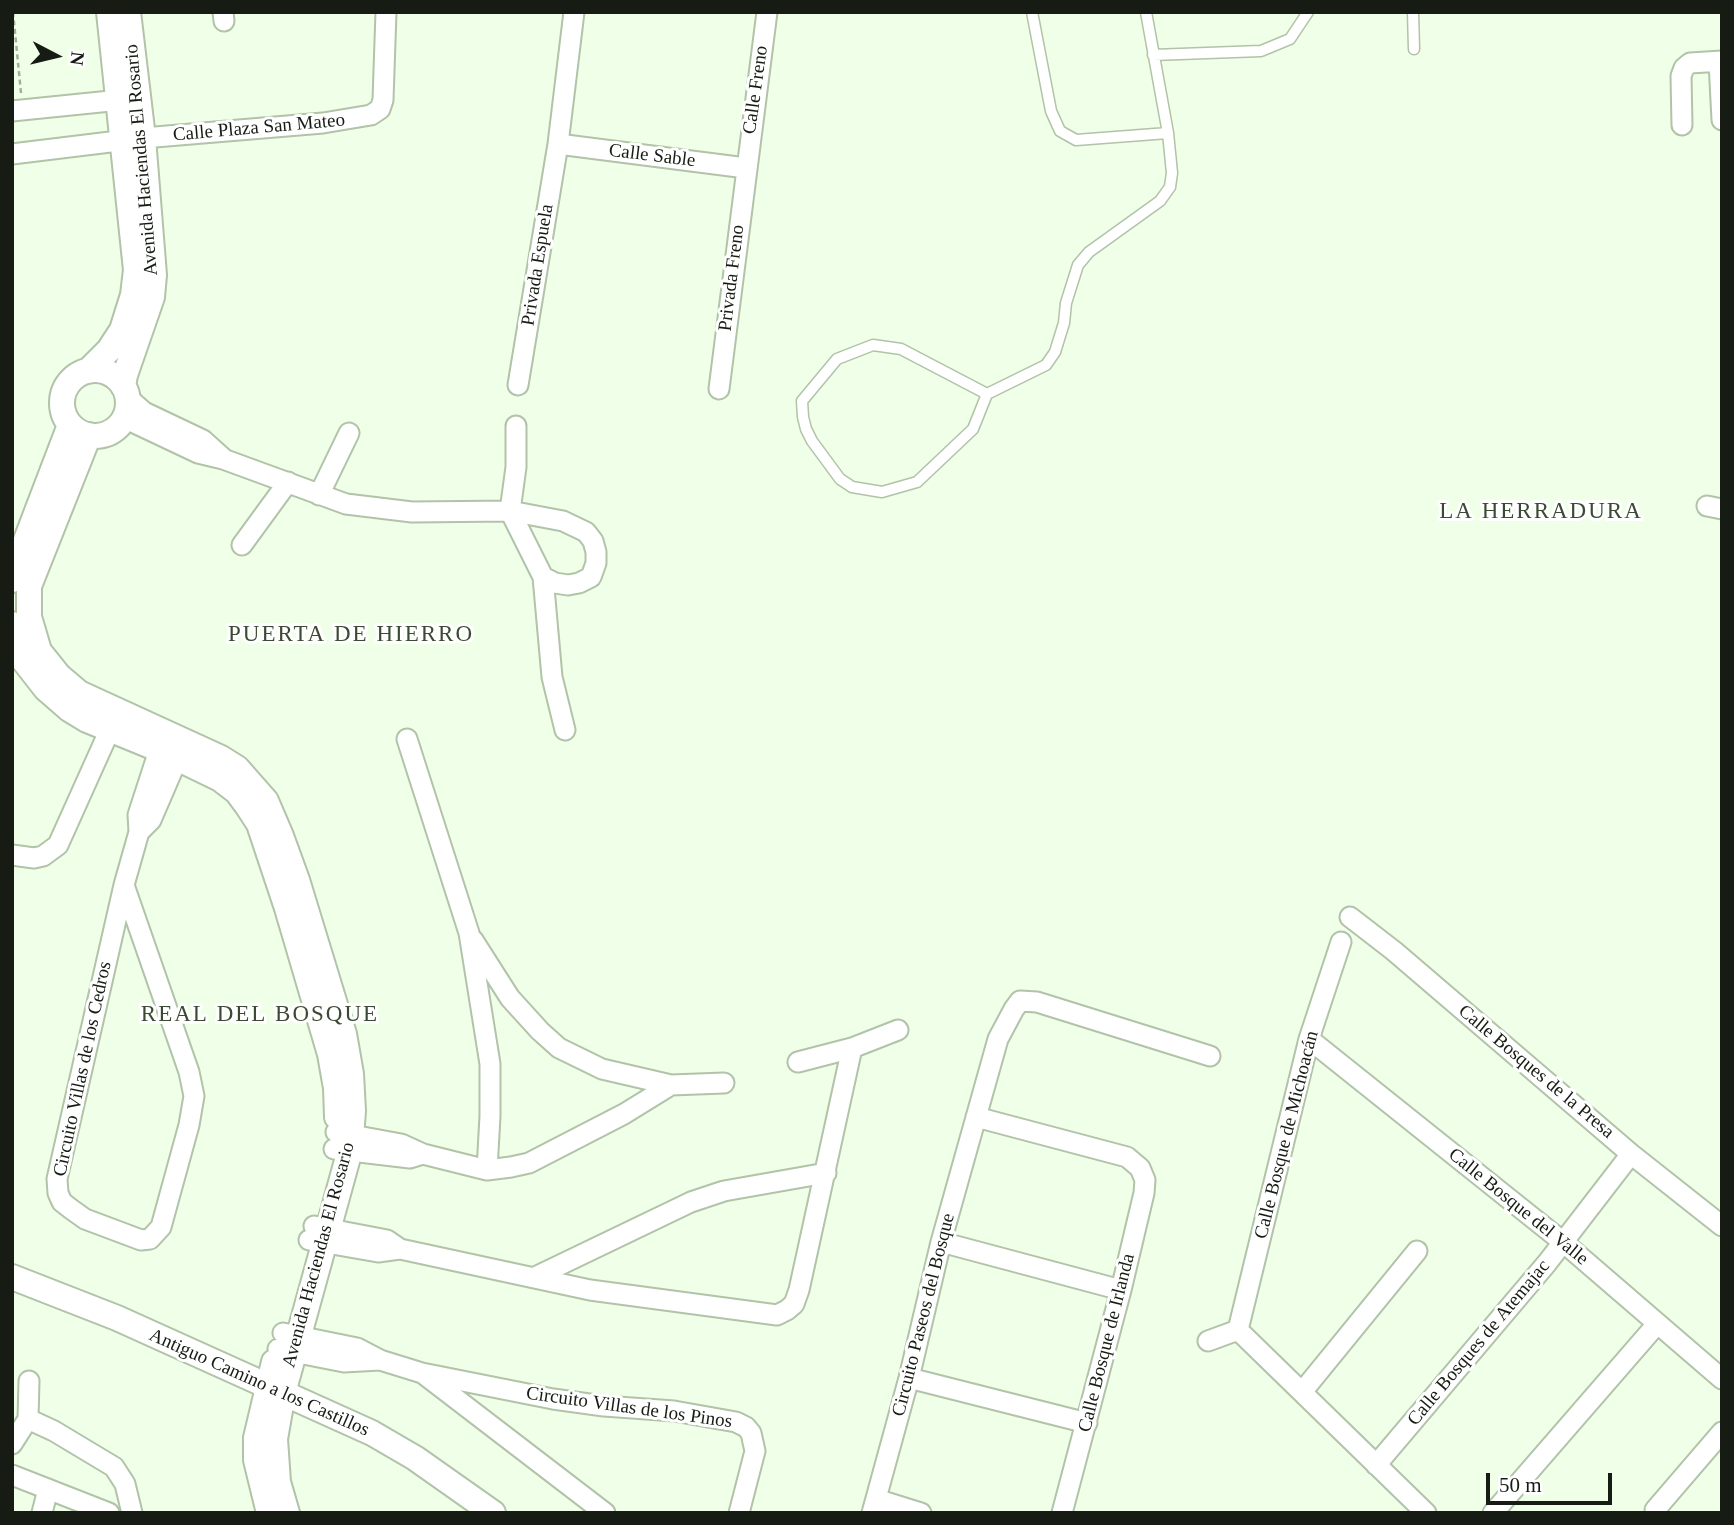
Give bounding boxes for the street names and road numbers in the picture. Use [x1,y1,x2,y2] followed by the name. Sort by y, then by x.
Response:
[121,43,163,277] street label: Avenida Haciendas El Rosario
[739,44,773,136] street label: Calle Freno
[172,109,346,147] street label: Calle Plaza San Mateo
[607,139,697,173] street label: Calle Sable
[517,203,559,327] street label: Privada Espuela
[714,223,750,333] street label: Privada Freno
[49,959,117,1179] street label: Circuito Villas de los Cedros
[1453,1000,1619,1144] street label: Calle Bosques de la Presa
[1250,1029,1324,1241] street label: Calle Bosque de Michoacán
[278,1140,360,1370] street label: Avenida Haciendas El Rosario
[1443,1144,1593,1270] street label: Calle Bosque del Valle
[888,1211,960,1419] street label: Circuito Paseos del Bosque
[1074,1251,1140,1435] street label: Calle Bosque de Irlanda
[1403,1255,1555,1431] street label: Calle Bosques de Atemajac
[145,1324,373,1442] street label: Antiguo Camino a los Castillos
[524,1382,734,1434] street label: Circuito Villas de los Pinos

